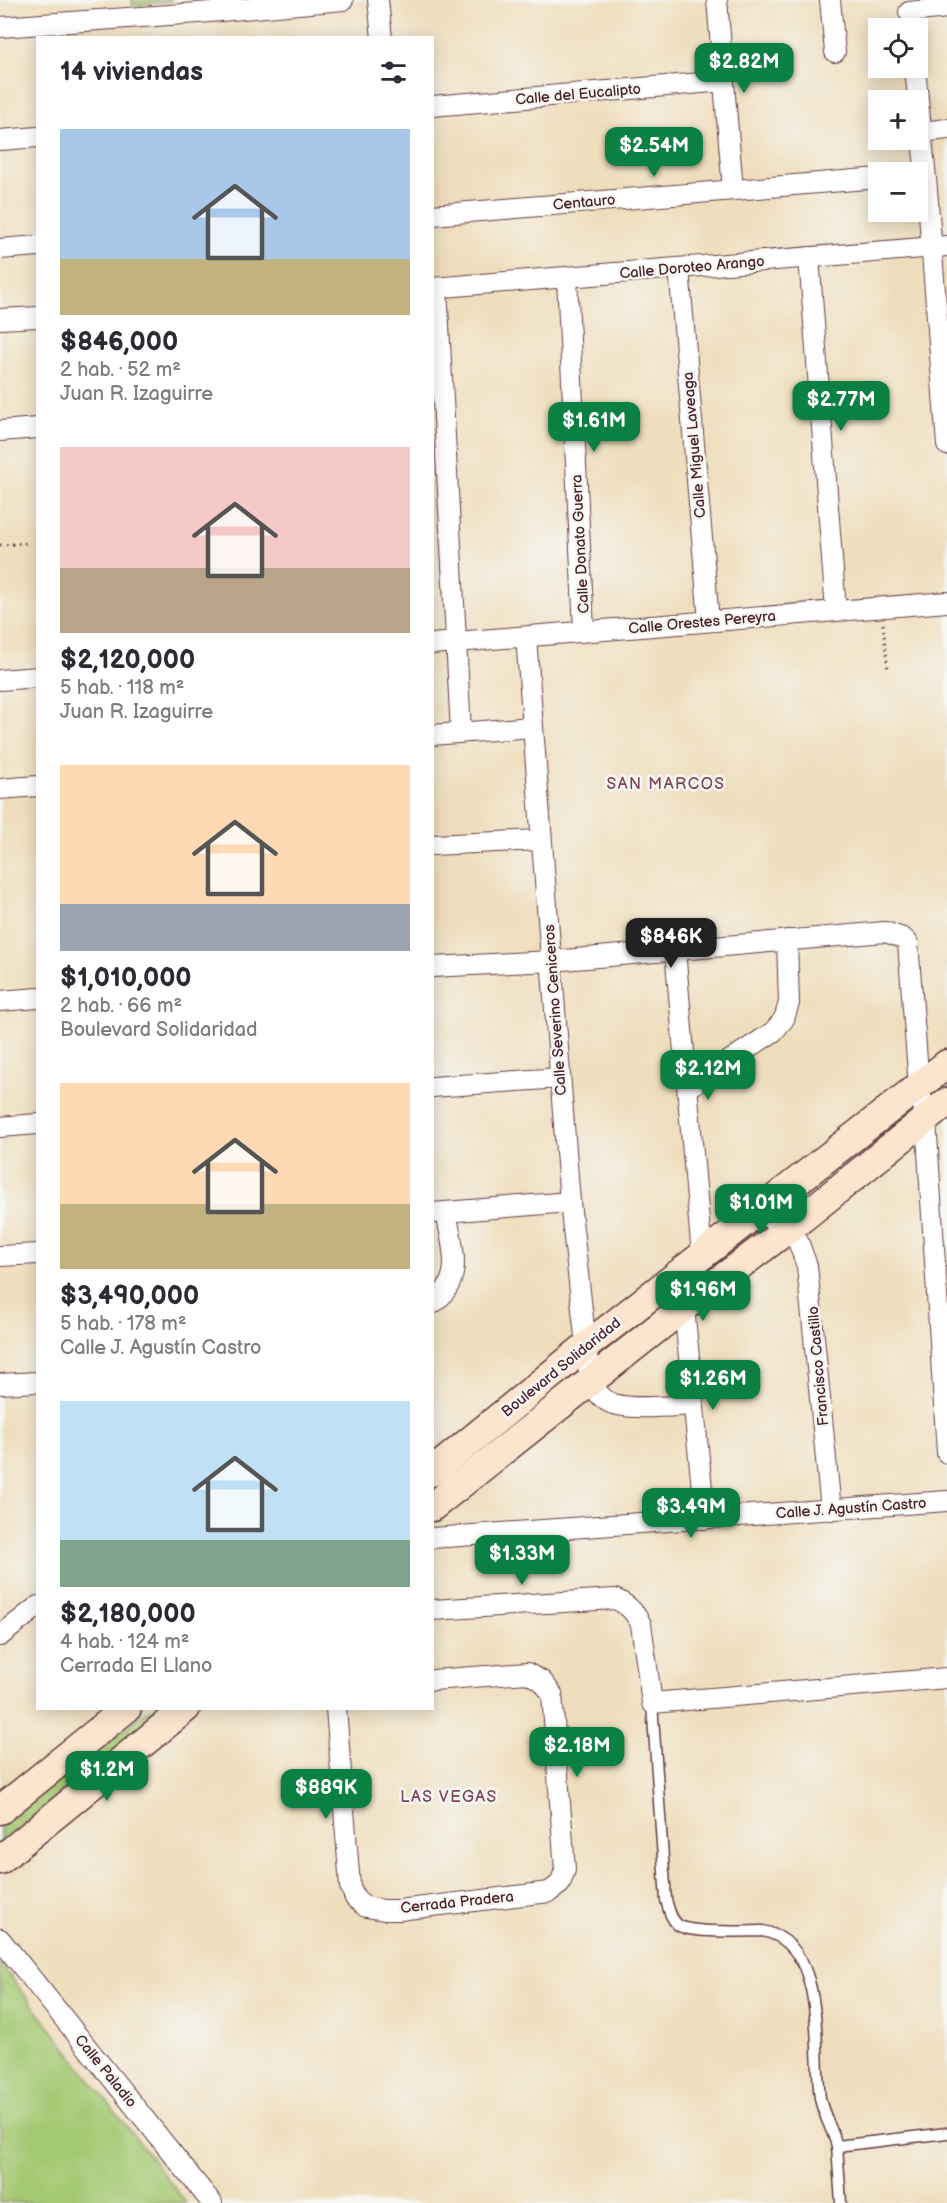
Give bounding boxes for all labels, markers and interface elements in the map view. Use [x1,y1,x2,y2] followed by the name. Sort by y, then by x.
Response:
[868,18,928,222] map controls
[868,18,928,78] button: locate
[695,43,793,94] pin: $2.82M
[709,50,779,74] text: $2.82M
[377,56,410,89] icon: filters
[60,57,203,88] text: 14 viviendas
[514,80,642,109] street label: Calle del Eucalipto
[868,90,928,150] button: +
[605,127,703,178] pin: $2.54M
[619,134,689,158] text: $2.54M
[868,162,928,222] button: −
[181,168,289,276] icon: home
[552,190,616,215] street label: Centauro
[619,252,765,283] street label: Calle Doroteo Arango
[60,327,178,358] text: $846,000
[60,358,181,382] text: 2 hab. · 52 m²
[679,371,710,519] street label: Calle Miguel Laveaga
[792,381,890,432] pin: $2.77M
[60,382,213,406] text: Juan R. Izaguirre
[807,388,875,412] text: $2.77M
[545,402,643,453] pin: $1.61M
[562,409,626,433] text: $1.61M
[567,474,594,614] street label: Calle Donato Guerra
[181,486,289,594] icon: home
[627,607,777,638] street label: Calle Orestes Pereyra
[60,645,195,676] text: $2,120,000
[60,676,184,700] text: 5 hab. · 118 m²
[60,700,213,724] text: Juan R. Izaguirre
[607,775,725,794] district label: SAN MARCOS
[181,804,289,912] icon: home
[629,918,713,969] pin: $846K
[540,923,571,1096] street label: Calle Severino Ceniceros
[640,925,702,949] text: $846K
[60,963,192,994] text: $1,010,000
[60,994,182,1018] text: 2 hab. · 66 m²
[60,1018,258,1042] text: Boulevard Solidaridad
[659,1050,757,1101] pin: $2.12M
[674,1057,742,1081] text: $2.12M
[181,1122,289,1230] icon: home
[712,1184,810,1235] pin: $1.01M
[729,1191,793,1215] text: $1.01M
[654,1271,752,1322] pin: $1.96M
[669,1278,737,1302] text: $1.96M
[60,1281,199,1312] text: $3,490,000
[804,1305,833,1427] street label: Francisco Castillo
[60,1312,187,1336] text: 5 hab. · 178 m²
[498,1313,625,1421] street label: Boulevard Solidaridad
[60,1336,261,1360] text: Calle J. Agustín Castro
[664,1360,762,1411] pin: $1.26M
[679,1367,747,1391] text: $1.26M
[181,1440,289,1548] icon: home
[642,1488,740,1539] pin: $3.49M
[775,1494,927,1523] street label: Calle J. Agustín Castro
[656,1495,726,1519] text: $3.49M
[473,1535,571,1586] pin: $1.33M
[489,1542,555,1566] text: $1.33M
[60,1599,196,1630] text: $2,180,000
[60,1630,190,1654] text: 4 hab. · 124 m²
[60,1654,212,1678] text: Cerrada El Llano
[528,1727,626,1778] pin: $2.18M
[543,1734,611,1758] text: $2.18M
[65,1751,149,1802] pin: $1.2M
[79,1758,135,1782] text: $1.2M
[284,1769,368,1820] pin: $889K
[295,1776,357,1800] text: $889K
[400,1788,498,1807] district label: LAS VEGAS
[399,1887,515,1918] street label: Cerrada Pradera
[70,2031,141,2112] street label: Calle Paladio

